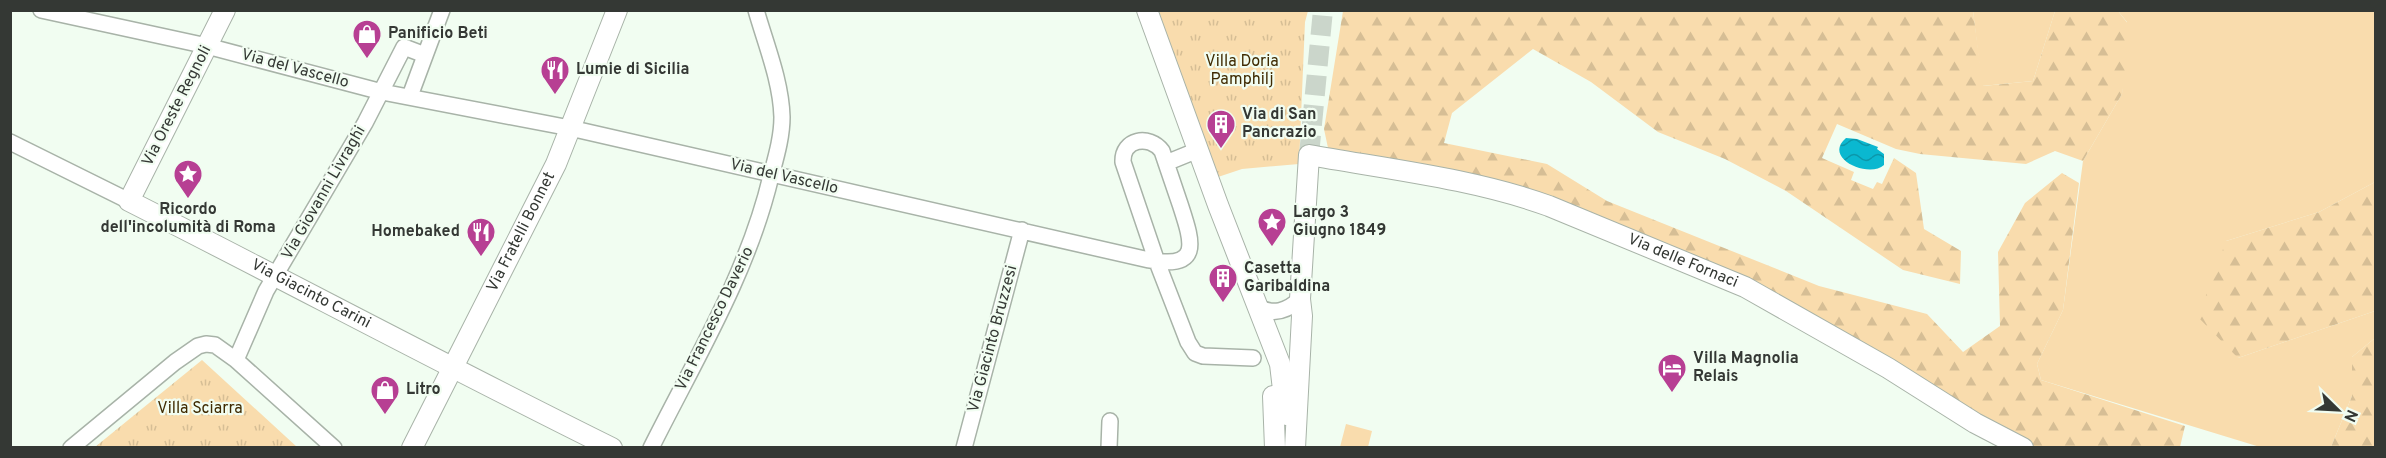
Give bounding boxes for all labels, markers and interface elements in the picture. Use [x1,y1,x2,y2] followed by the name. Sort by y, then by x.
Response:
[351,18,383,60] shop icon: Panificio Beti
[388,24,488,44] place label: Panificio Beti
[138,42,216,170] street label: Via Oreste Regnoli
[239,45,351,93] street label: Via del Vascello
[1205,52,1279,90] park label: Villa Doria Pamphilj
[539,54,571,96] restaurant icon: Lumie di Sicilia
[576,60,689,80] place label: Lumie di Sicilia
[1242,105,1317,143] place label: Via di San Pancrazio
[1205,108,1237,150] building icon: Via di San Pancrazio
[278,123,370,263] street label: Via Giovanni Livraghi
[728,155,840,199] street label: Via del Vascello
[172,158,204,200] place icon: Ricordo dell'incolumità di Roma
[483,169,560,295] street label: Via Fratelli Bonnet
[100,200,276,238] place label: Ricordo dell'incolumità di Roma
[1293,203,1386,241] place label: Largo 3 Giugno 1849
[1256,206,1288,248] place icon: Largo 3 Giugno 1849
[465,216,497,258] restaurant icon: Homebaked
[371,222,460,242] place label: Homebaked
[1625,230,1741,293] street label: Via delle Fornaci
[671,244,759,394] street label: Via Francesco Daverio
[248,255,374,334] street label: Via Giacinto Carini
[1244,259,1330,297] place label: Casetta Garibaldina
[1207,262,1239,304] building icon: Casetta Garibaldina
[964,263,1022,415] street label: Via Giacinto Bruzzesi
[1693,349,1799,387] place label: Villa Magnolia Relais
[1656,352,1688,394] hotel icon: Villa Magnolia Relais
[369,374,401,416] shop icon: Litro
[406,380,441,400] place label: Litro
[2308,380,2368,440] north arrow
[157,399,243,419] park label: Villa Sciarra
[2338,406,2361,425] text: N

